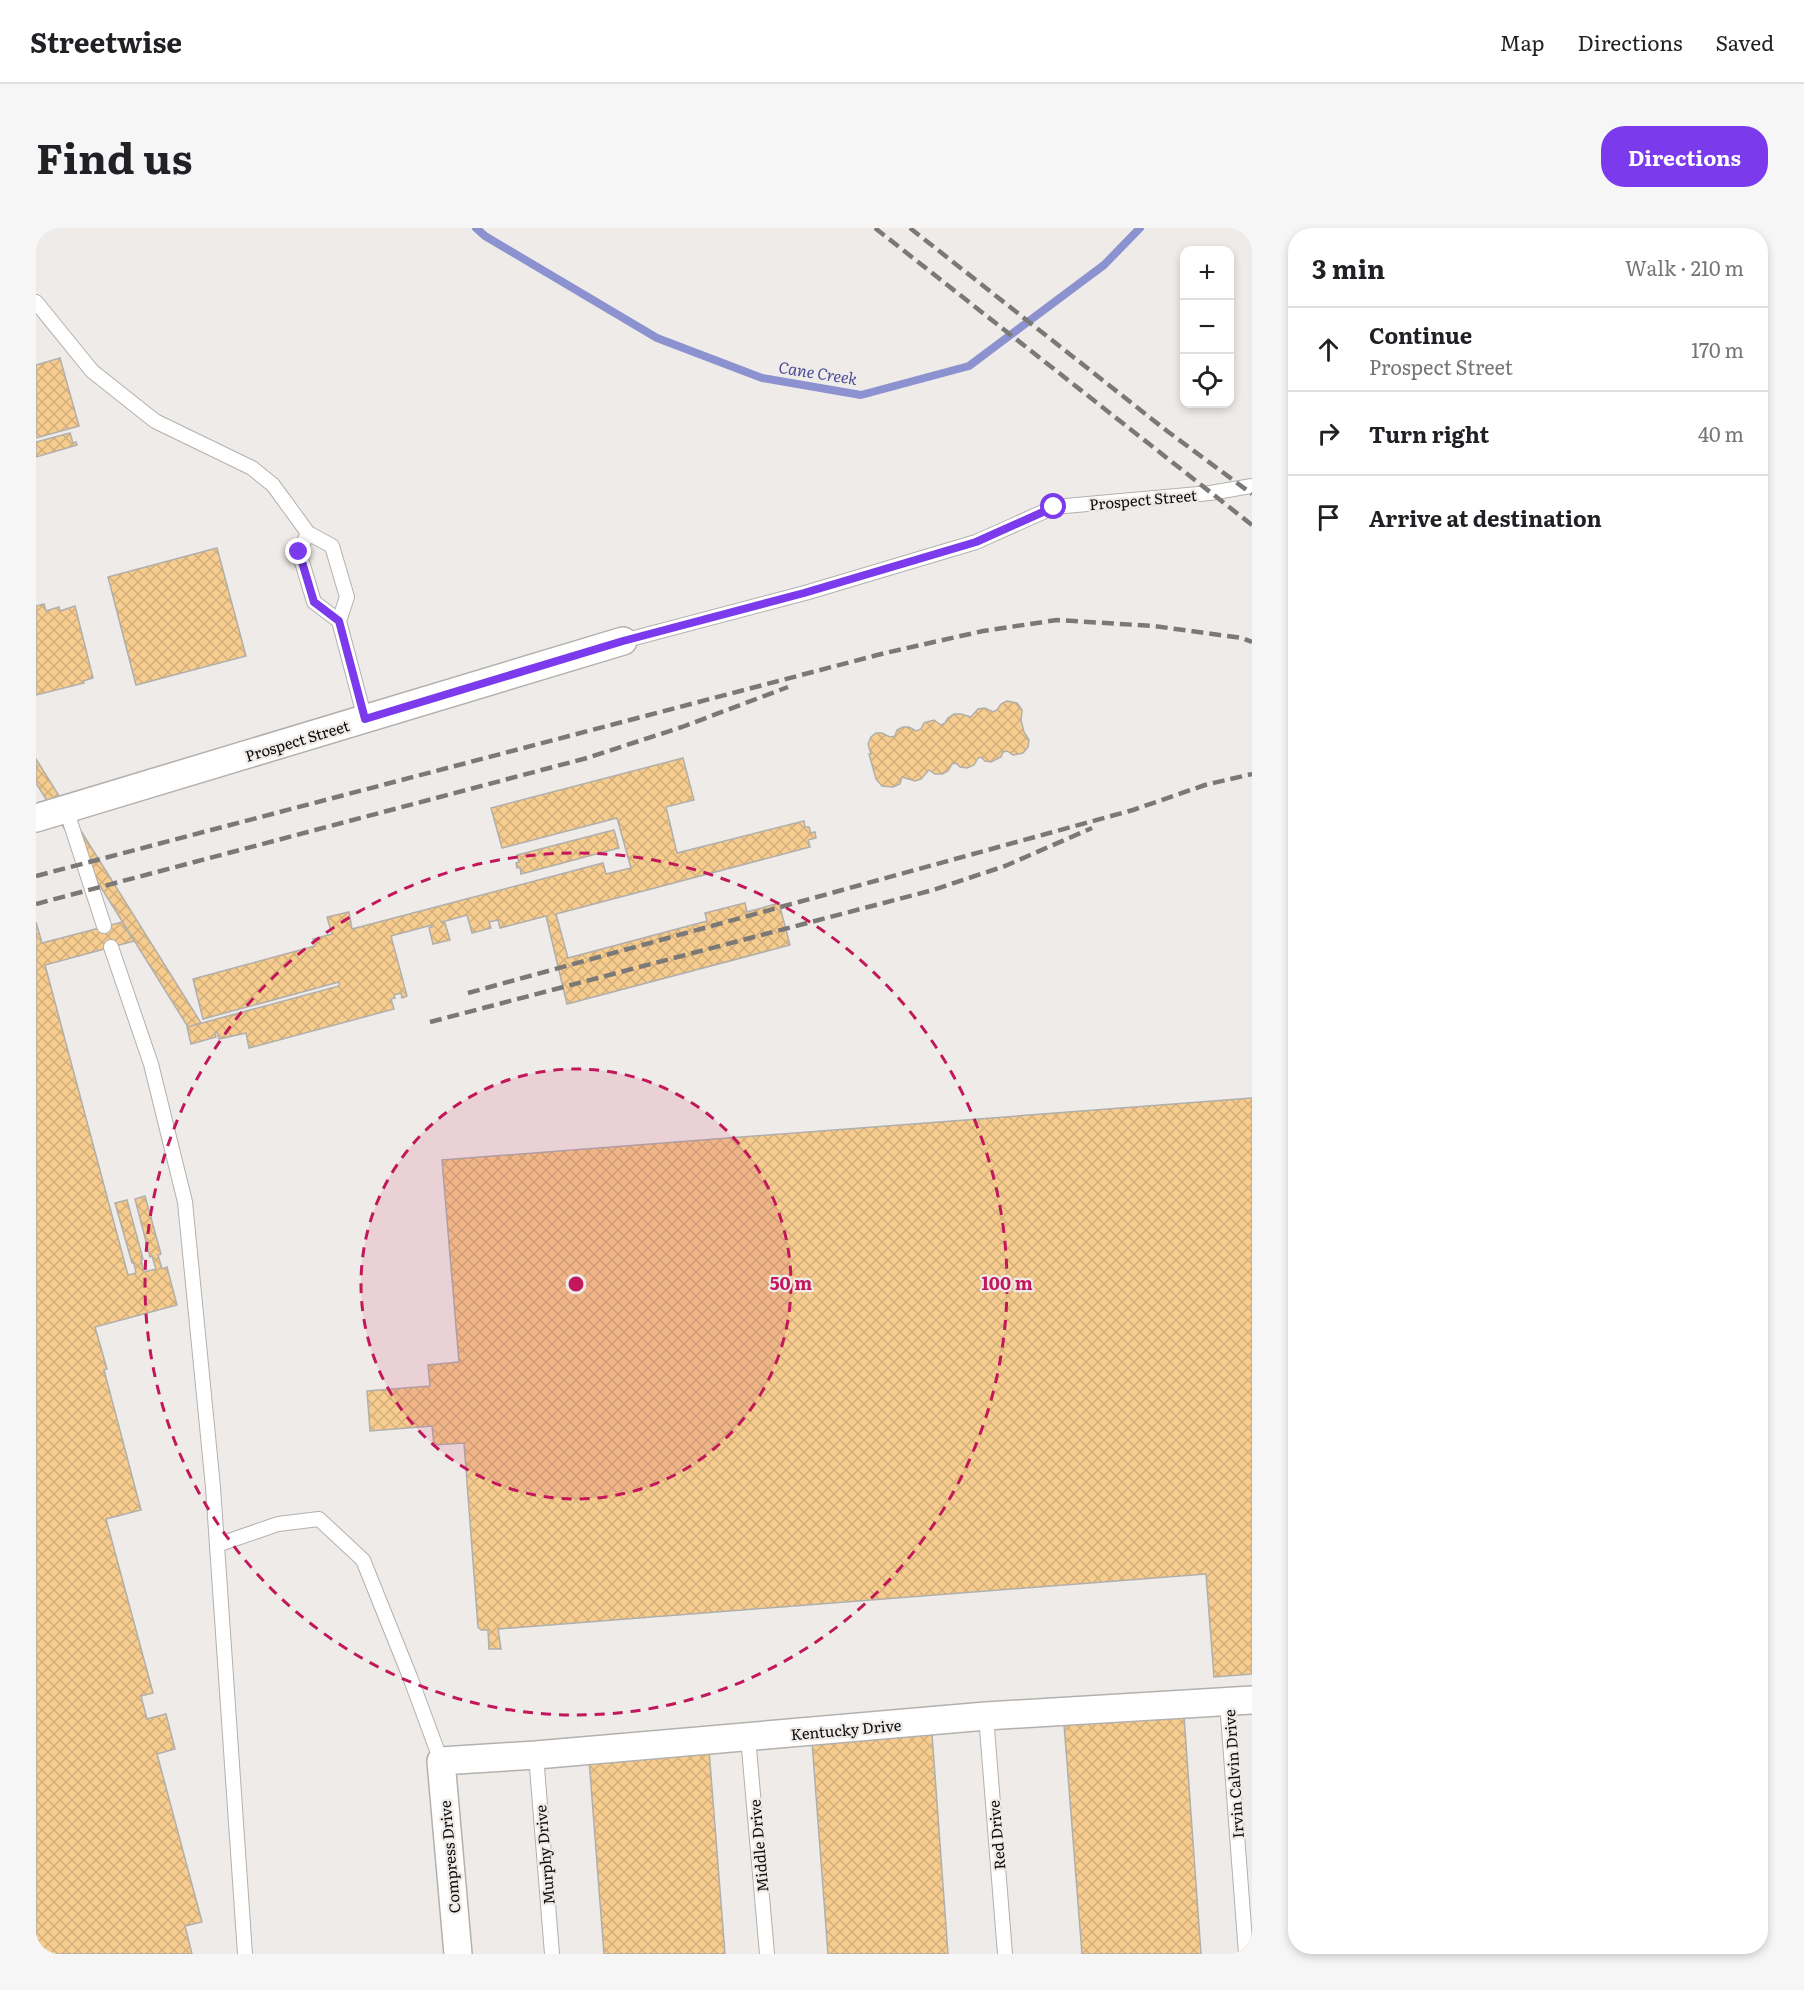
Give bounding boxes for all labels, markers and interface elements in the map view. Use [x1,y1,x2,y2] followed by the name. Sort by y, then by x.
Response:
[30,20,182,62] text: Streetwise
[1500,26,1545,57] text: Map
[1578,26,1683,57] text: Directions
[1716,26,1774,57] text: Saved
[36,125,193,187] text: Find us
[1601,126,1768,187] button: Directions
[1180,246,1234,408] map controls
[1180,246,1234,300] button: +
[1312,248,1385,287] text: 3 min
[1625,252,1744,282] text: Walk · 210 m
[1180,300,1234,354] button: −
[1369,318,1472,351] text: Continue
[1312,333,1345,366] icon: ahead
[1691,334,1744,364] text: 170 m
[1369,351,1513,381] text: Prospect Street
[777,354,859,390] water label: Cane Creek
[1180,354,1234,408] button: locate
[1312,417,1345,450] icon: right
[1369,417,1489,450] text: Turn right
[1698,418,1744,448] text: 40 m
[1088,483,1198,515] street label: Prospect Street
[1040,493,1066,519] route start
[1312,501,1345,534] icon: arrive
[1369,501,1602,534] text: Arrive at destination
[285,538,311,564] route end
[242,713,352,767] street label: Prospect Street
[770,1269,812,1296] text: 50 m
[981,1269,1033,1296] text: 100 m
[566,1274,586,1294] centre of rings
[1217,1709,1249,1839] street label: Irvin Calvin Drive
[790,1713,903,1745] street label: Kentucky Drive
[742,1798,774,1893] street label: Middle Drive
[433,1799,465,1914] street label: Compress Drive
[981,1799,1010,1871] street label: Red Drive
[528,1804,560,1906] street label: Murphy Drive

